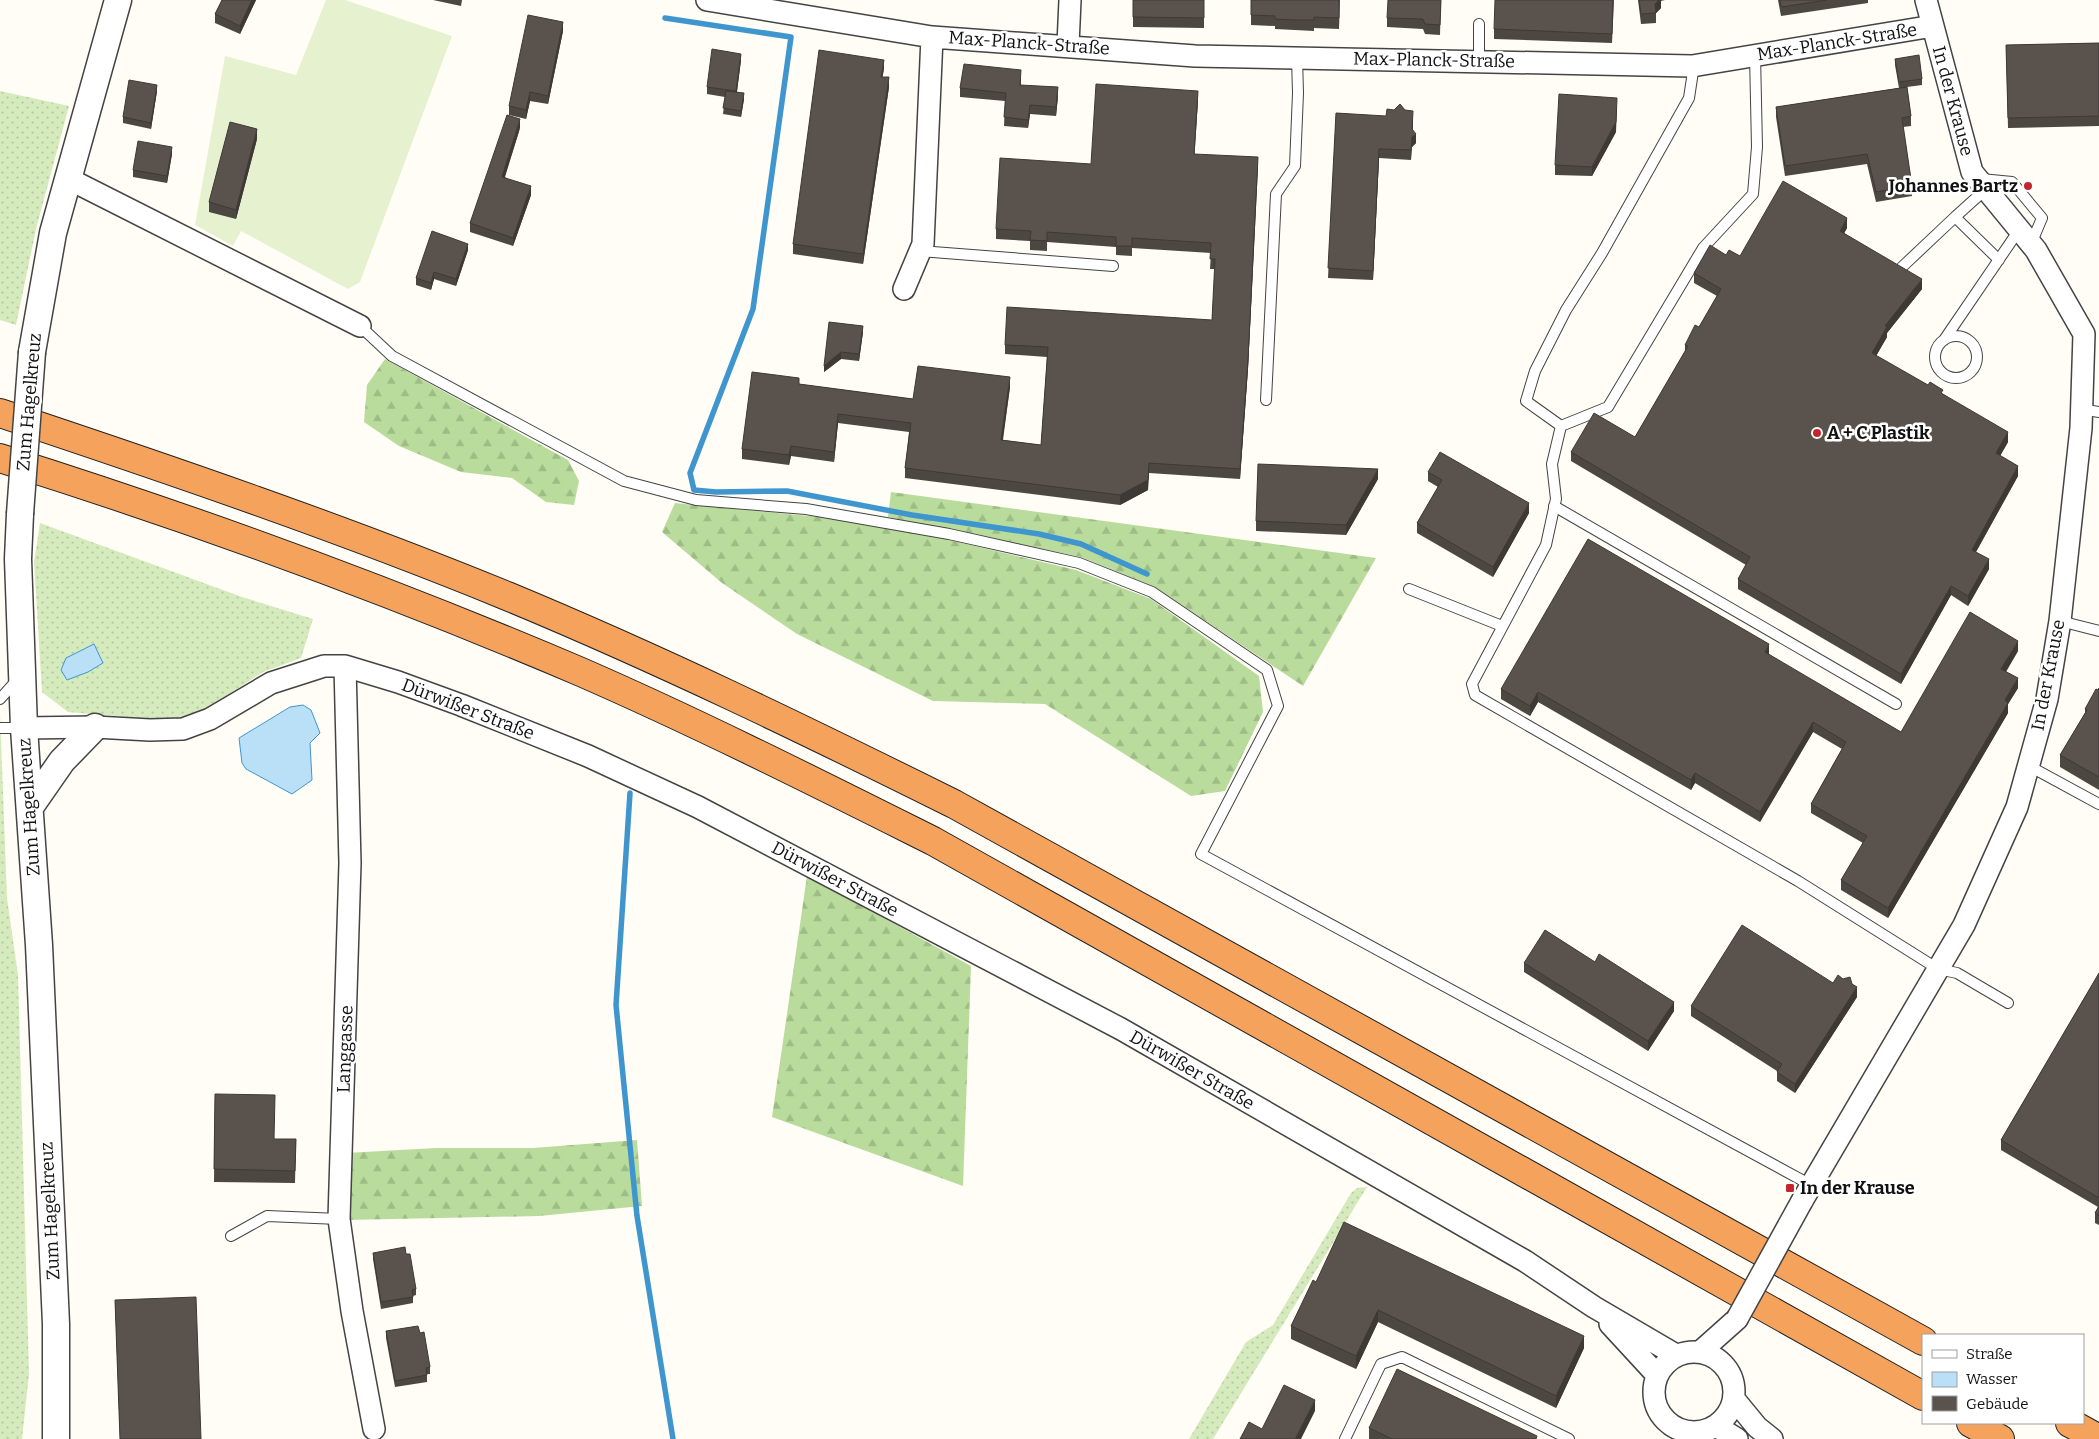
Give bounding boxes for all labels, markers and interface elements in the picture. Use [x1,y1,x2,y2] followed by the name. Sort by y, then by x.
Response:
[1755,18,1919,66] street label: Max-Planck-Straße
[948,26,1110,60] street label: Max-Planck-Straße
[1928,44,1978,158] street label: In der Krause
[1353,48,1515,72] street label: Max-Planck-Straße
[1888,175,2018,197] place label: Johannes Bartz
[2022,180,2034,192] marker: Johannes Bartz
[12,332,46,472] street label: Zum Hagelkreuz
[1827,422,1930,444] place label: A + C Plastik
[1811,427,1823,439] marker: A + C Plastik
[2026,618,2070,732] street label: In der Krause
[399,674,537,744] street label: Dürwißer Straße
[13,737,45,877] street label: Zum Hagelkreuz
[768,836,902,922] street label: Dürwißer Straße
[332,1005,358,1093] street label: Langgasse
[1126,1025,1258,1115] street label: Dürwißer Straße
[35,1141,65,1281] street label: Zum Hagelkreuz
[1800,1177,1915,1199] place label: In der Krause
[1784,1182,1796,1194] marker: In der Krause
[1922,1334,2084,1424] legend
[1966,1345,2012,1363] text: Straße
[1966,1370,2018,1388] text: Wasser
[1966,1395,2029,1413] text: Gebäude

